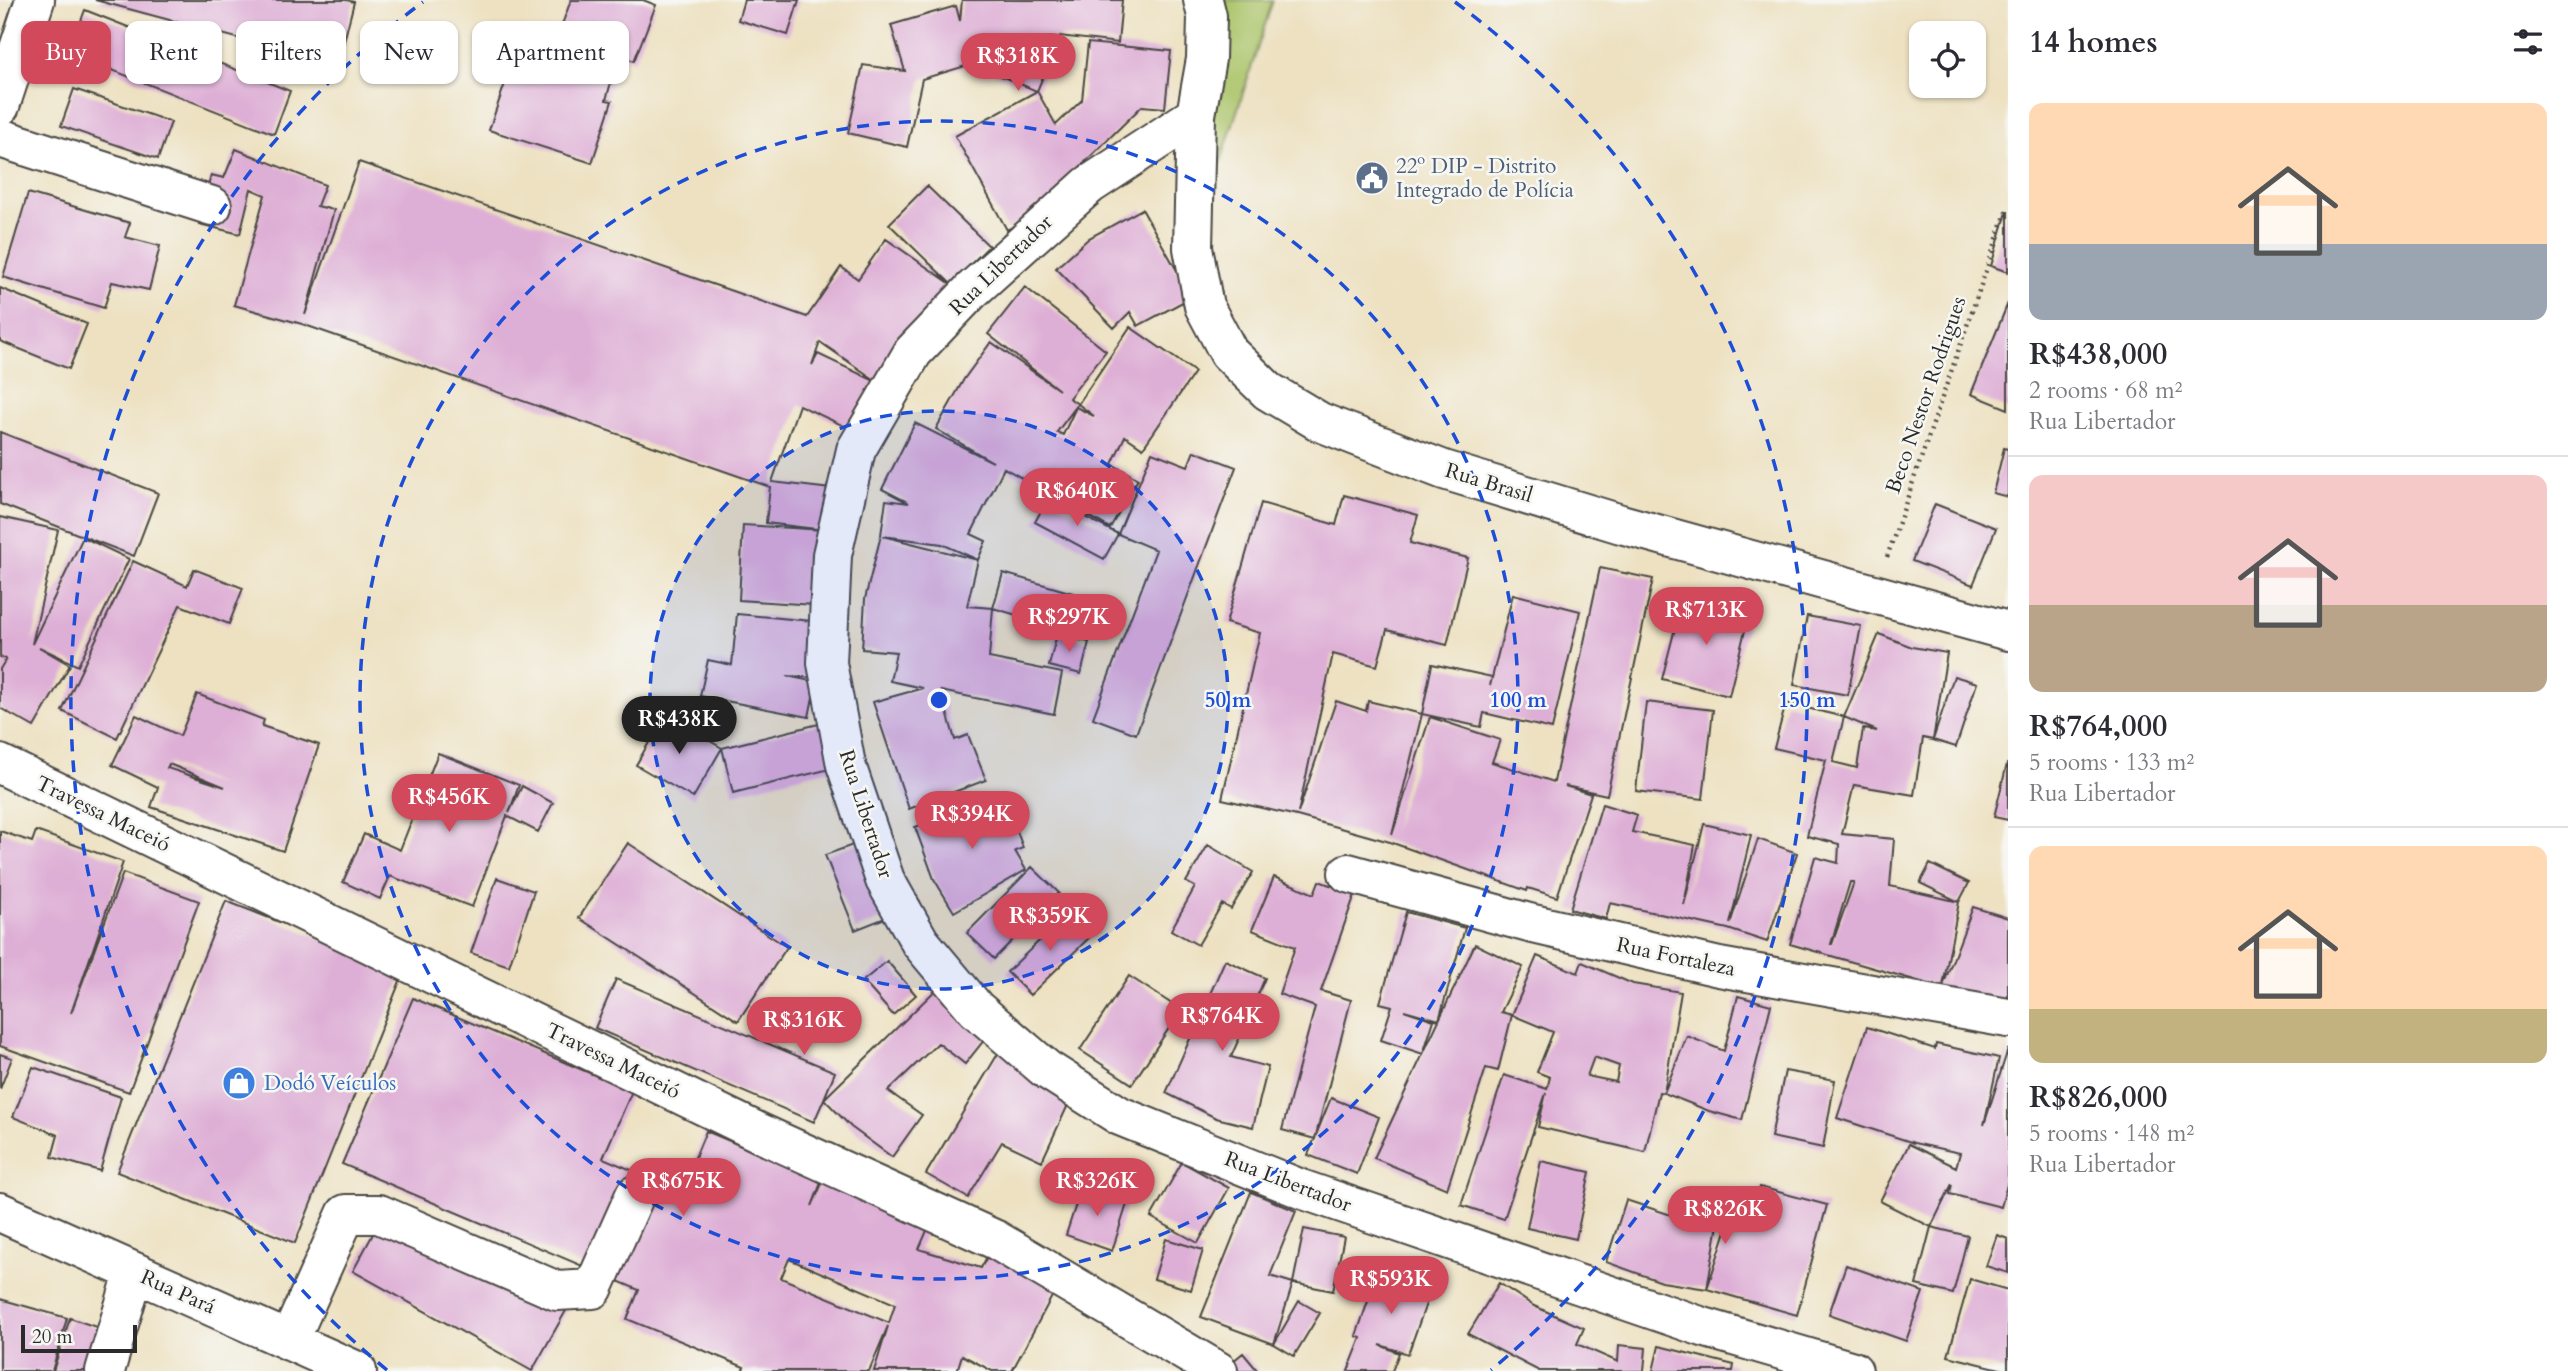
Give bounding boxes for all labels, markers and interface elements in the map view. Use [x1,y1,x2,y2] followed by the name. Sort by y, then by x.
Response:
[21,21,111,84] chip: Buy
[125,21,222,84] chip: Rent
[236,21,346,84] chip: Filters
[360,21,458,84] chip: New
[472,21,629,84] chip: Apartment
[1909,21,1986,98] map controls
[1909,21,1986,98] button: locate
[2029,22,2158,63] text: 14 homes
[2509,23,2547,61] icon: filters
[961,34,1075,93] pin: R$318K
[977,40,1059,71] text: R$318K
[2225,148,2351,274] icon: home
[1396,152,1574,205] place label: 22º DIP - Distrito Integrado de Polícia
[1353,159,1391,197] public building icon: 22º DIP - Distrito Integrado de Polícia
[943,208,1059,322] street label: Rua Libertador
[1879,293,1973,497] street label: Beco Nestor Rodrigues
[2029,334,2167,375] text: R$438,000
[2029,375,2182,406] text: 2 rooms · 68 m²
[2029,406,2176,437] text: Rua Libertador
[1442,456,1536,510] street label: Rua Brasil
[1020,468,1134,528] pin: R$640K
[1036,475,1118,506] text: R$640K
[2225,520,2351,646] icon: home
[1649,588,1763,647] pin: R$713K
[1012,594,1126,654] pin: R$297K
[1665,594,1747,625] text: R$713K
[1028,601,1110,632] text: R$297K
[1205,686,1252,715] text: 50 m
[1489,686,1547,715] text: 100 m
[1778,686,1836,715] text: 150 m
[927,688,951,712] centre of rings
[622,696,736,756] pin: R$438K
[638,703,720,734] text: R$438K
[2029,706,2167,747] text: R$764,000
[832,746,901,882] street label: Rua Libertador
[2029,747,2194,778] text: 5 rooms · 133 m²
[31,769,175,859] street label: Travessa Maceió
[392,774,506,834] pin: R$456K
[2029,778,2176,809] text: Rua Libertador
[408,781,490,812] text: R$456K
[915,792,1029,851] pin: R$394K
[931,798,1013,829] text: R$394K
[2225,891,2351,1017] icon: home
[993,894,1107,953] pin: R$359K
[1009,900,1091,931] text: R$359K
[1614,930,1738,984] street label: Rua Fortaleza
[1165,993,1279,1053] pin: R$764K
[747,998,861,1057] pin: R$316K
[1181,1000,1263,1031] text: R$764K
[763,1004,845,1035] text: R$316K
[541,1016,685,1106] street label: Travessa Maceió
[220,1064,258,1102] shop icon: Dodó Veículos
[264,1069,396,1098] place label: Dodó Veículos
[2029,1077,2167,1118] text: R$826,000
[2029,1118,2194,1149] text: 5 rooms · 148 m²
[1220,1144,1356,1220] street label: Rua Libertador
[2029,1149,2176,1180] text: Rua Libertador
[626,1158,740,1218] pin: R$675K
[1040,1158,1154,1218] pin: R$326K
[642,1165,724,1196] text: R$675K
[1056,1165,1138,1196] text: R$326K
[1668,1186,1782,1246] pin: R$826K
[1684,1193,1766,1224] text: R$826K
[1334,1256,1448,1316] pin: R$593K
[136,1263,220,1321] street label: Rua Pará
[1350,1263,1432,1294] text: R$593K
[21,1322,136,1354] scale bar
[32,1324,73,1350] text: 20 m

